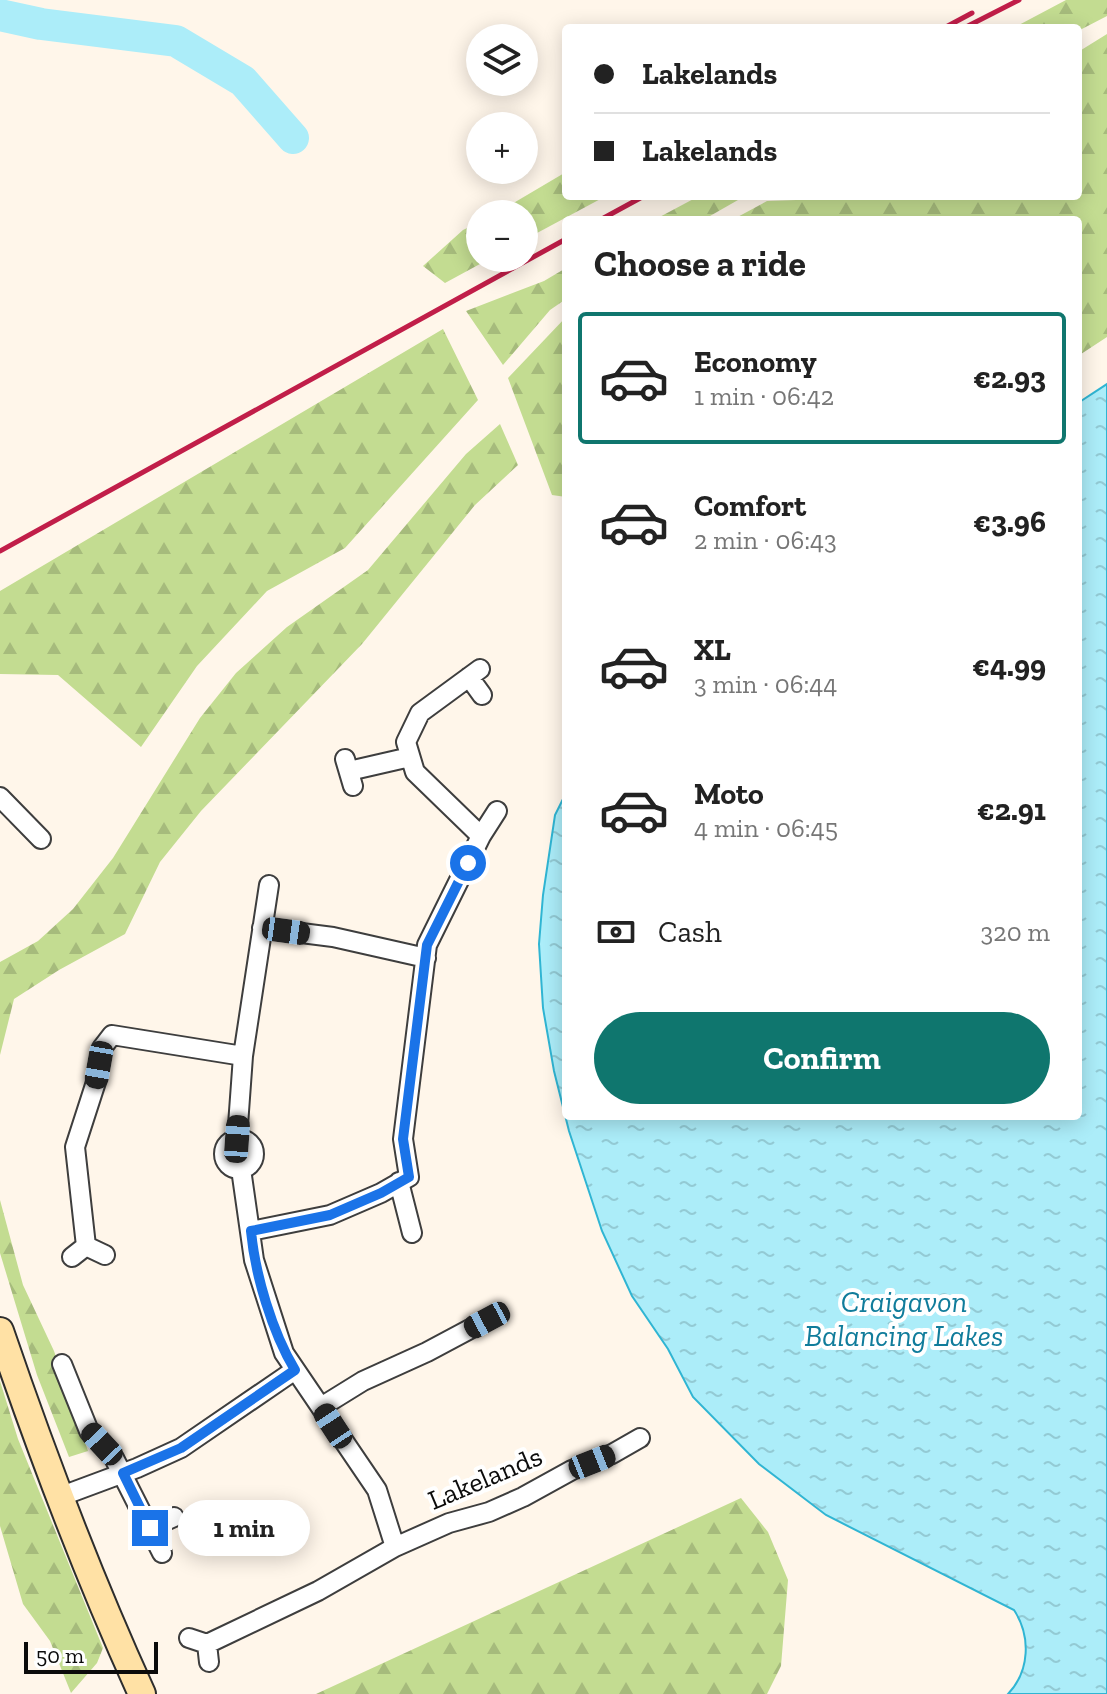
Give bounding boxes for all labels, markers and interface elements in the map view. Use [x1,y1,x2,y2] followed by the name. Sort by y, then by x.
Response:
[466,24,538,272] map controls
[466,24,538,96] button: layers
[642,56,777,92] text: Lakelands
[466,112,538,184] button: +
[642,133,777,169] text: Lakelands
[466,200,538,272] button: −
[594,242,806,285] text: Choose a ride
[598,342,670,414] icon: car
[694,344,817,380] text: Economy
[973,360,1046,396] text: €2.93
[694,380,834,412] text: 1 min · 06:42
[598,486,670,558] icon: car
[694,488,806,524] text: Comfort
[973,504,1046,540] text: €3.96
[694,524,837,556] text: 2 min · 06:43
[598,630,670,702] icon: car
[694,632,731,668] text: XL
[972,648,1046,684] text: €4.99
[694,668,837,700] text: 3 min · 06:44
[598,774,670,846] icon: car
[694,776,764,812] text: Moto
[977,792,1046,828] text: €2.91
[694,812,838,844] text: 4 min · 06:45
[450,845,486,881] route start
[594,910,638,954] icon: cash
[658,914,722,950] text: Cash
[261,916,311,946] car
[981,916,1050,948] text: 320 m
[594,1012,1050,1104] button: Confirm
[83,1039,115,1091] car
[223,1114,251,1164] car
[805,1284,1003,1354] water label: Craigavon Balancing Lakes
[460,1298,514,1342] car
[310,1399,356,1453] car
[77,1418,127,1470] car
[423,1439,547,1517] street label: Lakelands
[565,1442,619,1482] car
[178,1500,310,1556] callout: 1 min
[132,1510,168,1546] route end
[213,1512,275,1544] text: 1 min
[24,1638,158,1674] scale bar
[36,1642,84,1669] text: 50 m

